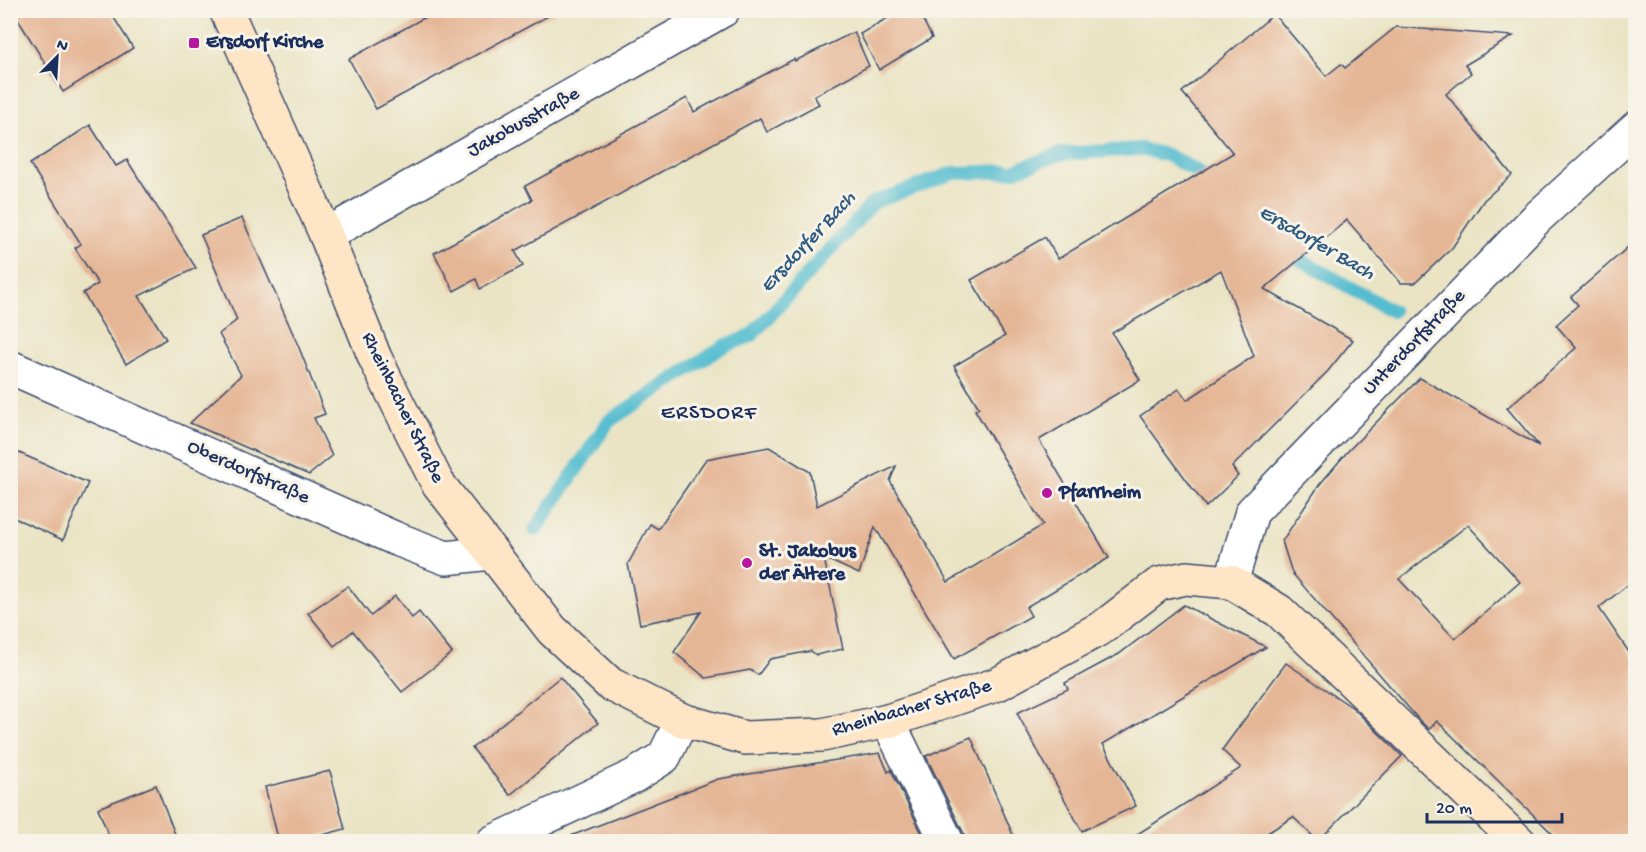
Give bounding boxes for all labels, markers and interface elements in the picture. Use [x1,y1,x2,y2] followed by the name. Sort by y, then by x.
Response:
[27,27,87,87] north arrow
[206,32,324,55] place label: Ersdorf Kirche
[53,36,71,58] text: N
[187,36,201,50] marker: Ersdorf Kirche
[464,82,585,163] street label: Jakobusstraße
[756,187,863,299] water label: Ersdorfer Bach
[1254,201,1379,288] water label: Ersdorfer Bach
[1359,285,1472,401] street label: Unterdorfstraße
[356,329,449,488] street label: Rheinbacher Straße
[661,401,757,427] district label: ERSDORF
[183,436,313,511] street label: Oberdorfstraße
[1058,482,1142,505] place label: Pfarrheim
[1040,486,1054,500] marker: Pfarrheim
[759,541,857,587] place label: St. Jakobus der Ältere
[740,556,754,570] marker: St. Jakobus der Ältere
[830,675,995,743] street label: Rheinbacher Straße
[1427,786,1562,824] scale bar
[1436,799,1472,820] text: 20 m

